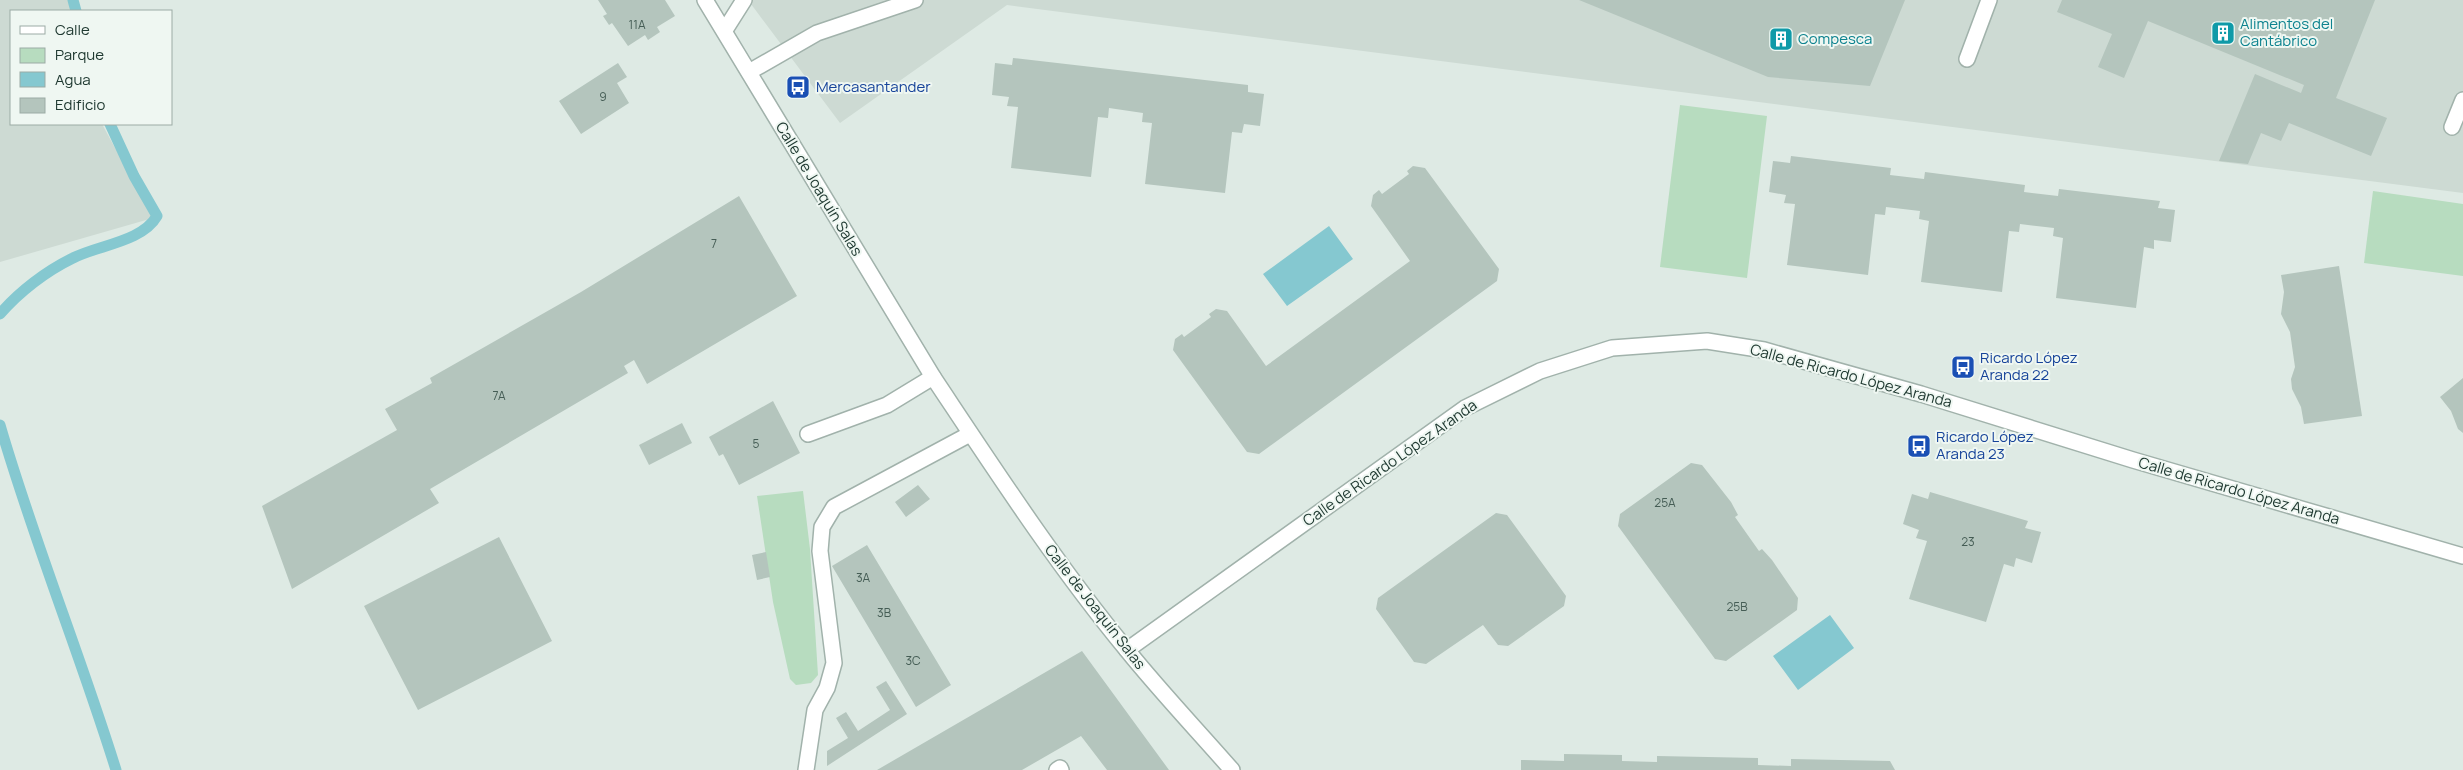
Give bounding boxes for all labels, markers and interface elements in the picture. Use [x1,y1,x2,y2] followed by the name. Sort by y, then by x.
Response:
[10,10,172,125] legend
[2240,13,2333,51] place label: Alimentos del Cantábrico
[629,16,646,33] house number: 11A
[55,19,90,40] text: Calle
[2210,20,2236,46] building icon: Alimentos del Cantábrico
[1768,26,1794,52] building icon: Compesca
[1798,28,1872,49] place label: Compesca
[55,44,104,65] text: Parque
[55,69,91,90] text: Agua
[785,74,811,100] bus stop icon: Mercasantander
[816,76,931,97] place label: Mercasantander
[599,88,607,105] house number: 9
[55,94,106,115] text: Edificio
[771,118,868,260] street label: Calle de Joaquín Salas
[711,235,717,252] house number: 7
[1748,338,1954,413] street label: Calle de Ricardo López Aranda
[1980,347,2078,385] place label: Ricardo López Aranda 22
[1950,354,1976,380] bus stop icon: Ricardo López Aranda 22
[492,387,506,404] house number: 7A
[1298,394,1481,531] street label: Calle de Ricardo López Aranda
[1936,426,2034,464] place label: Ricardo López Aranda 23
[1906,433,1932,459] bus stop icon: Ricardo López Aranda 23
[753,435,760,452] house number: 5
[2136,452,2342,529] street label: Calle de Ricardo López Aranda
[1654,494,1676,511] house number: 25A
[1961,533,1975,550] house number: 23
[1040,540,1151,674] street label: Calle de Joaquín Salas
[856,569,871,586] house number: 3A
[1726,598,1748,615] house number: 25B
[877,604,891,621] house number: 3B
[905,652,921,669] house number: 3C

